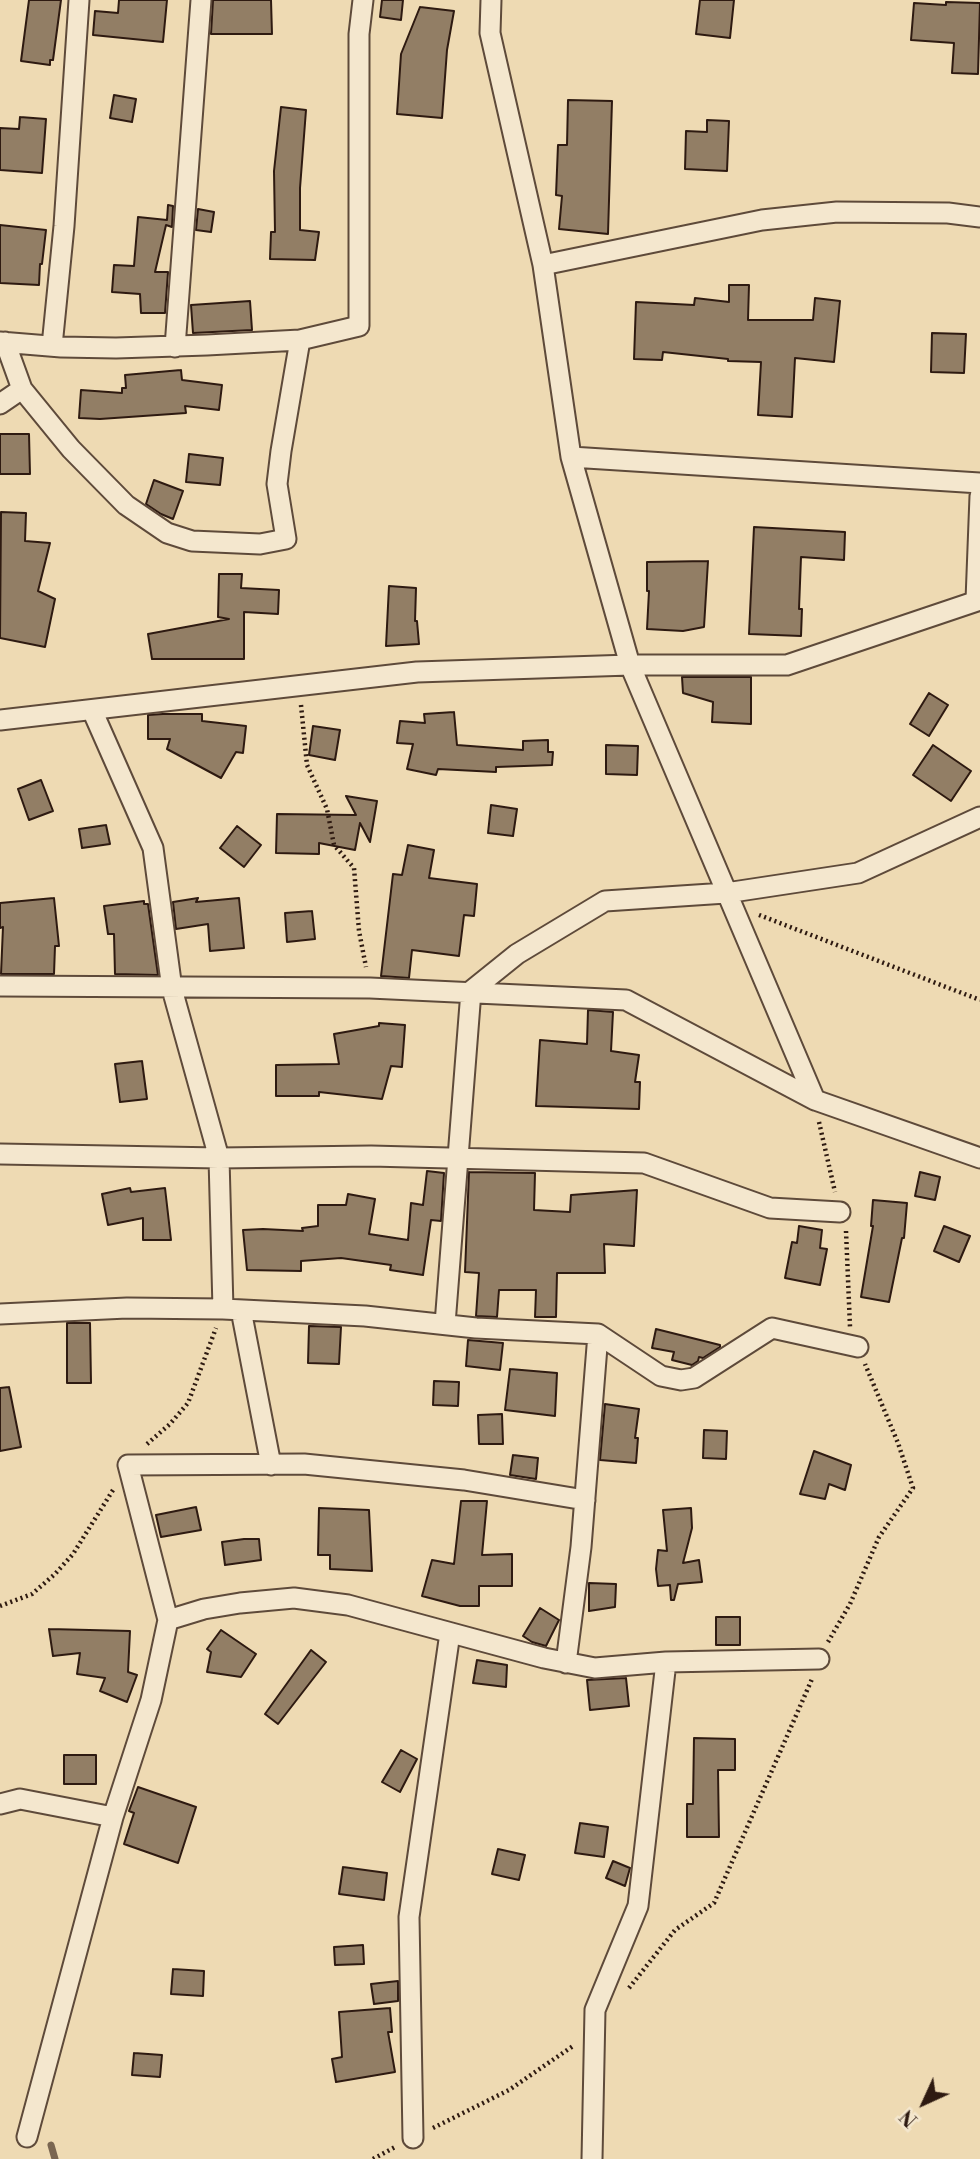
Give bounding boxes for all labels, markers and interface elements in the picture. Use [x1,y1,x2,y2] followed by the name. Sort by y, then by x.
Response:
[889,2068,959,2138] north arrow
[895,2104,923,2132] text: N

